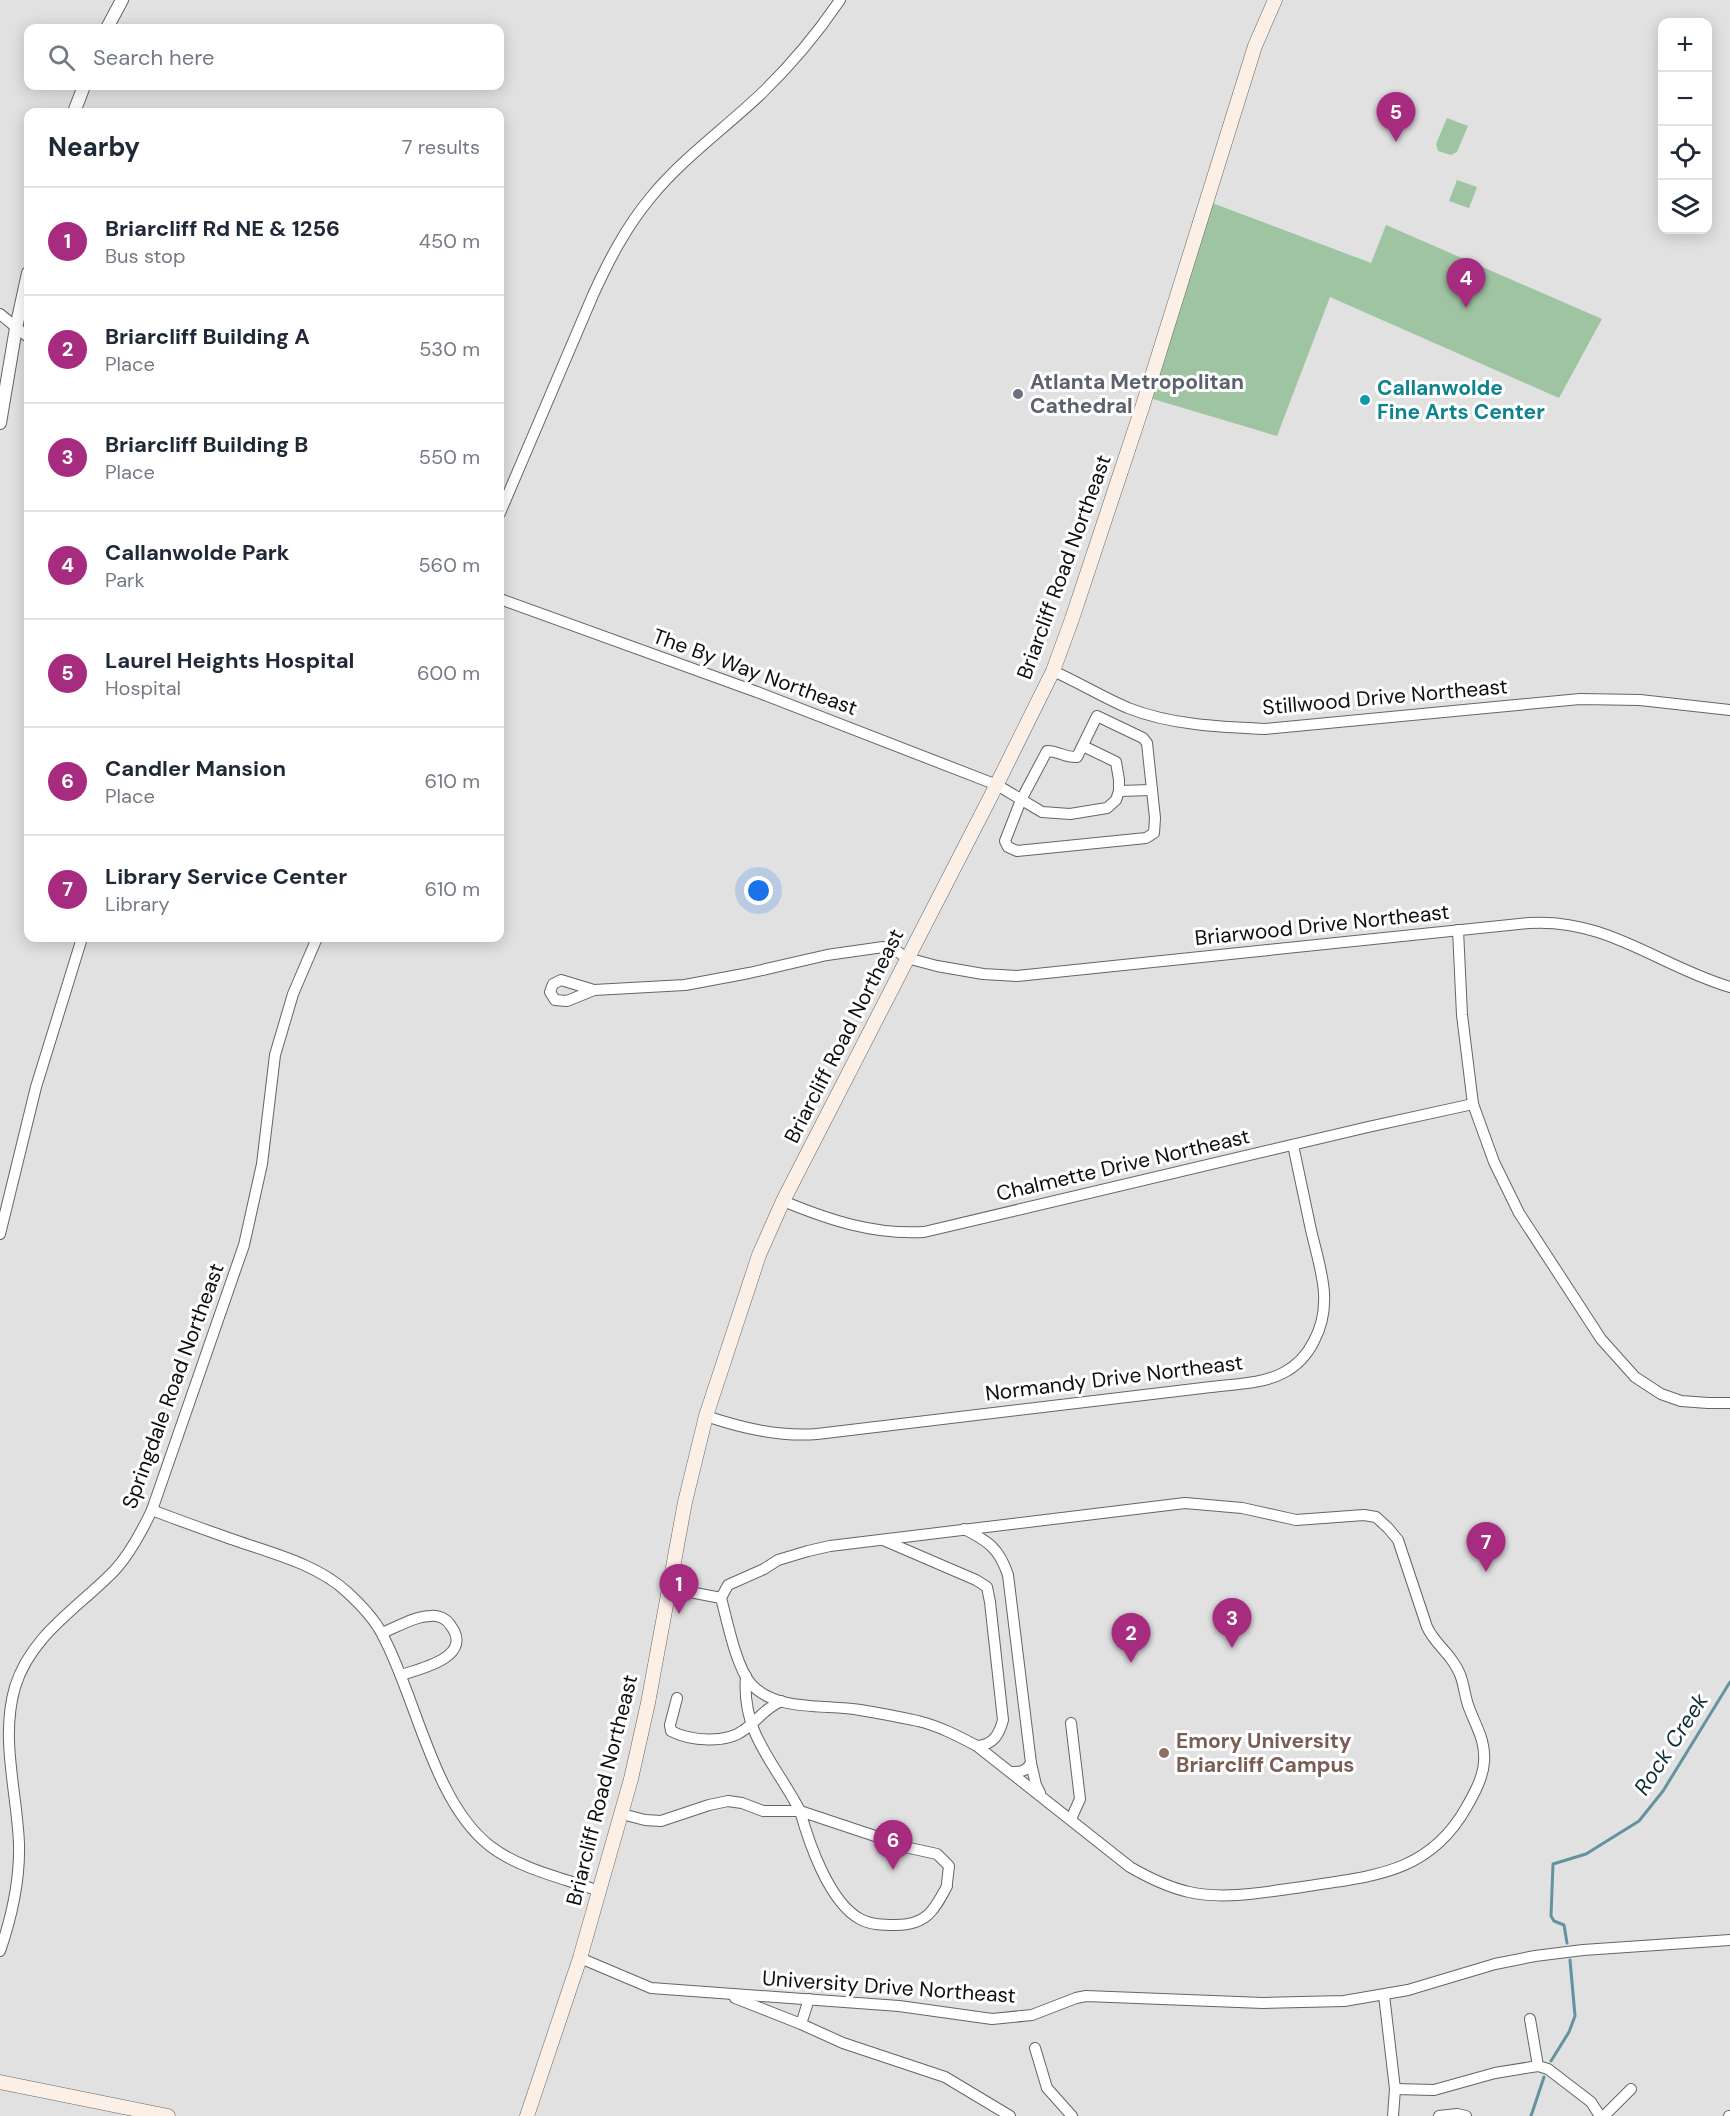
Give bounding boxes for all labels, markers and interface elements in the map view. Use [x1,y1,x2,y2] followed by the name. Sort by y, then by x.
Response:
[1658,18,1712,234] map controls
[1658,18,1712,72] button: +
[24,24,504,90] search box
[45,41,78,74] icon: search
[93,43,214,72] text: Search here
[1658,72,1712,126] button: −
[1376,92,1416,142] pin: 5
[1658,126,1712,180] button: locate
[48,130,140,164] text: Nearby
[402,134,480,160] text: 7 results
[1658,180,1712,234] button: layers
[105,214,340,243] text: Briarcliff Rd NE & 1256
[64,228,71,254] text: 1
[419,228,480,254] text: 450 m
[105,243,185,269] text: Bus stop
[1446,258,1486,308] pin: 4
[105,322,310,351] text: Briarcliff Building A
[62,336,73,362] text: 2
[419,336,480,362] text: 530 m
[105,351,155,377] text: Place
[1030,368,1244,420] place label: Atlanta Metropolitan Cathedral
[1377,374,1545,426] place label: Callanwolde Fine Arts Center
[1011,387,1025,401] marker: Atlanta Metropolitan Cathedral
[1358,393,1372,407] marker: Callanwolde Fine Arts Center
[105,430,308,459] text: Briarcliff Building B
[61,444,74,470] text: 3
[419,444,480,470] text: 550 m
[1010,451,1118,683] street label: Briarcliff Road Northeast
[105,459,155,485] text: Place
[105,538,290,567] text: Callanwolde Park
[61,552,74,578] text: 4
[418,552,480,578] text: 560 m
[105,567,145,593] text: Park
[649,622,861,722] street label: The By Way Northeast
[105,646,354,675] text: Laurel Heights Hospital
[61,660,74,686] text: 5
[417,660,480,686] text: 600 m
[1261,672,1509,722] street label: Stillwood Drive Northeast
[105,675,181,701] text: Hospital
[105,754,286,783] text: Candler Mansion
[61,768,74,794] text: 6
[424,768,480,794] text: 610 m
[105,783,155,809] text: Place
[105,862,347,891] text: Library Service Center
[62,876,73,902] text: 7
[424,876,480,902] text: 610 m
[744,876,773,905] your location
[105,891,170,917] text: Library
[1193,898,1451,952] street label: Briarwood Drive Northeast
[778,924,910,1148] street label: Briarcliff Road Northeast
[994,1122,1252,1208] street label: Chalmette Drive Northeast
[115,1259,231,1513] street label: Springdale Road Northeast
[984,1348,1244,1408] street label: Normandy Drive Northeast
[1466,1522,1506,1572] pin: 7
[660,1564,698,1614] pin: 1
[1212,1598,1252,1648] pin: 3
[1112,1614,1150,1663] pin: 2
[560,1672,644,1908] street label: Briarcliff Road Northeast
[1627,1687,1715,1801] water label: Rock Creek
[1176,1727,1355,1779] place label: Emory University Briarcliff Campus
[1157,1746,1171,1760] marker: Emory University Briarcliff Campus
[874,1820,912,1870] pin: 6
[761,1964,1017,2010] street label: University Drive Northeast

